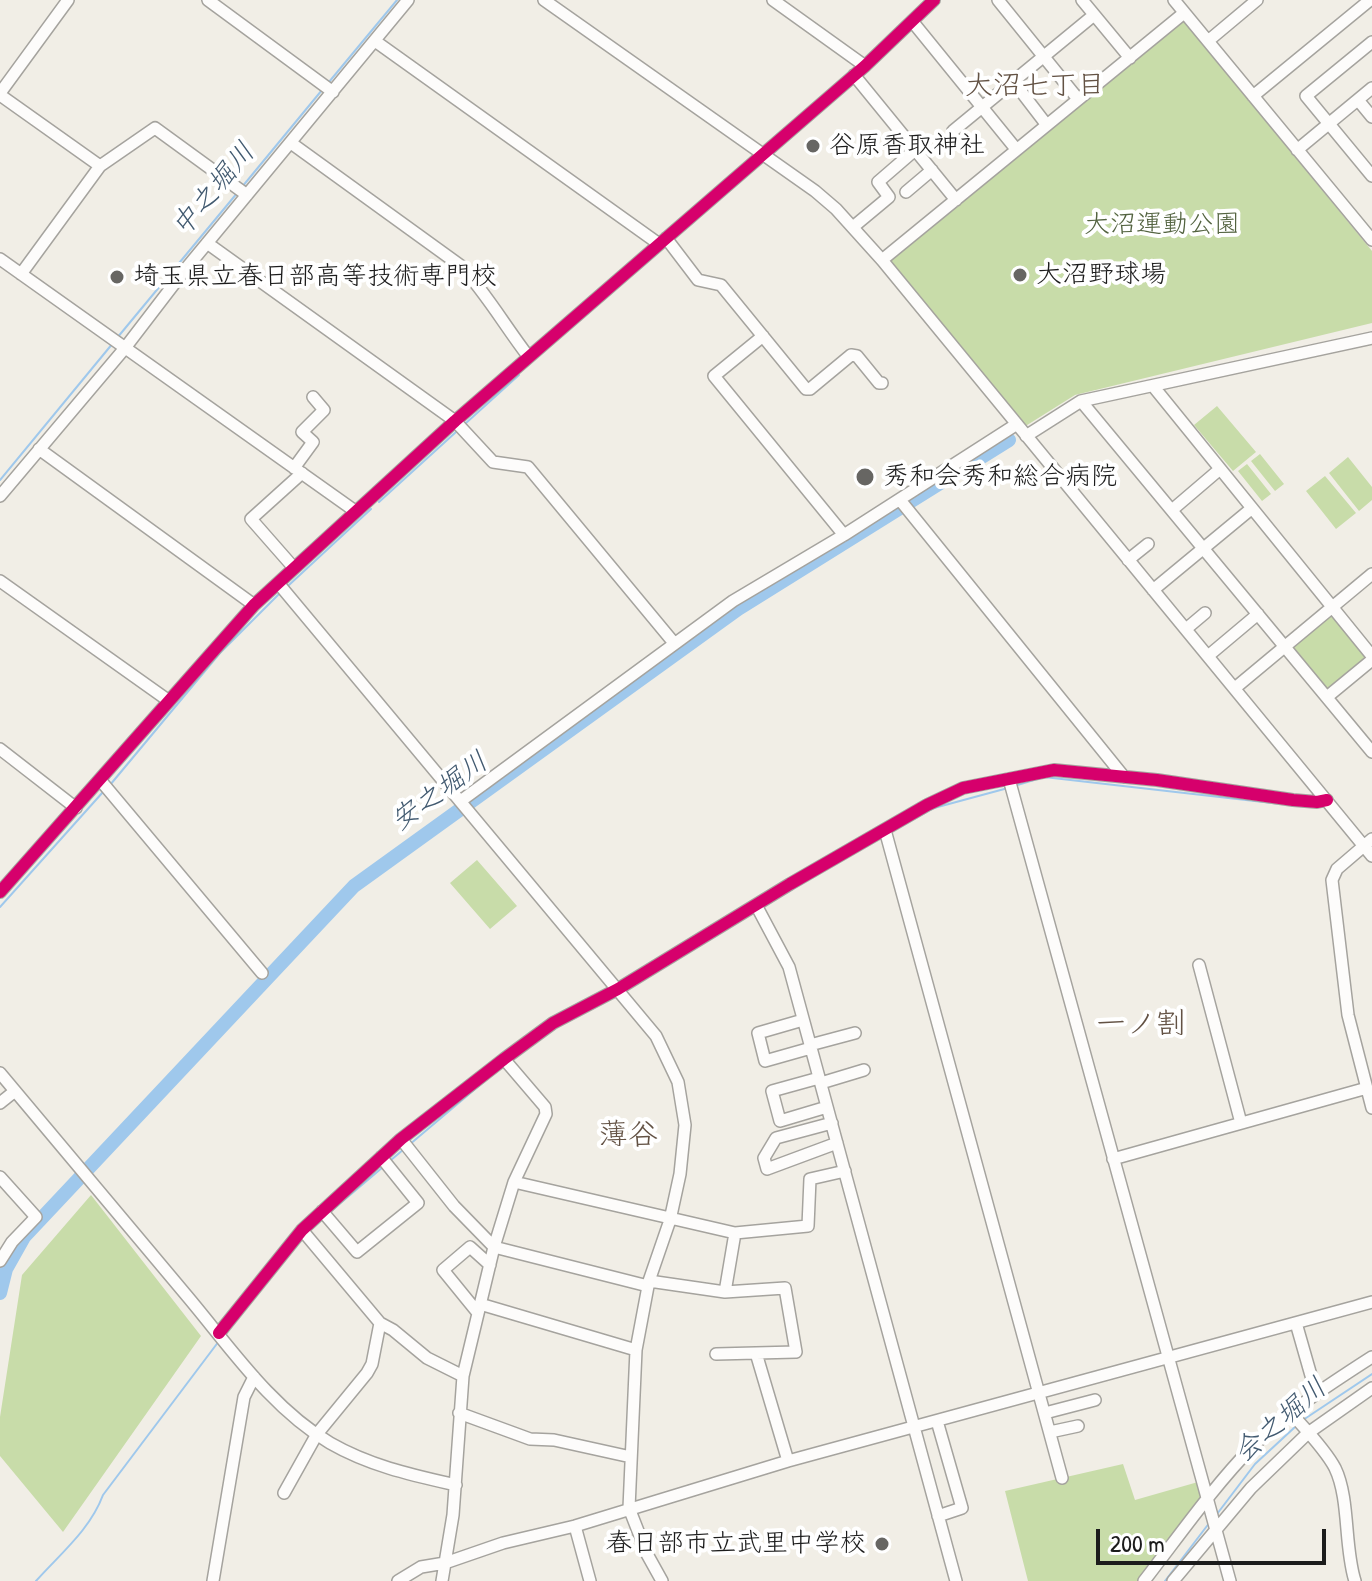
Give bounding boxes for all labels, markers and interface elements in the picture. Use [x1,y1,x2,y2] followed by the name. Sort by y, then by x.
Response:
[965,70,1105,104] district label: 大沼七丁目
[829,130,985,162] place label: 谷原香取神社
[165,136,263,244] water label: 中之堀川
[804,137,822,155] marker: 谷原香取神社
[1084,209,1240,241] park label: 大沼運動公園
[1036,259,1166,291] place label: 大沼野球場
[133,261,497,293] place label: 埼玉県立春日部高等技術専門校
[1011,266,1029,284] marker: 大沼野球場
[108,268,126,286] marker: 埼玉県立春日部高等技術専門校
[883,461,1117,493] place label: 秀和会秀和総合病院
[854,466,876,488] marker: 秀和会秀和総合病院
[385,745,495,839] water label: 安之堀川
[1096,1007,1186,1043] district label: 一ノ割
[598,1118,658,1154] district label: 薄谷
[1228,1372,1334,1470] water label: 会之堀川
[1100,1513,1330,1563] scale bar
[1110,1527,1165,1559] text: 200 m
[606,1528,866,1560] place label: 春日部市立武里中学校
[873,1535,891,1553] marker: 春日部市立武里中学校

